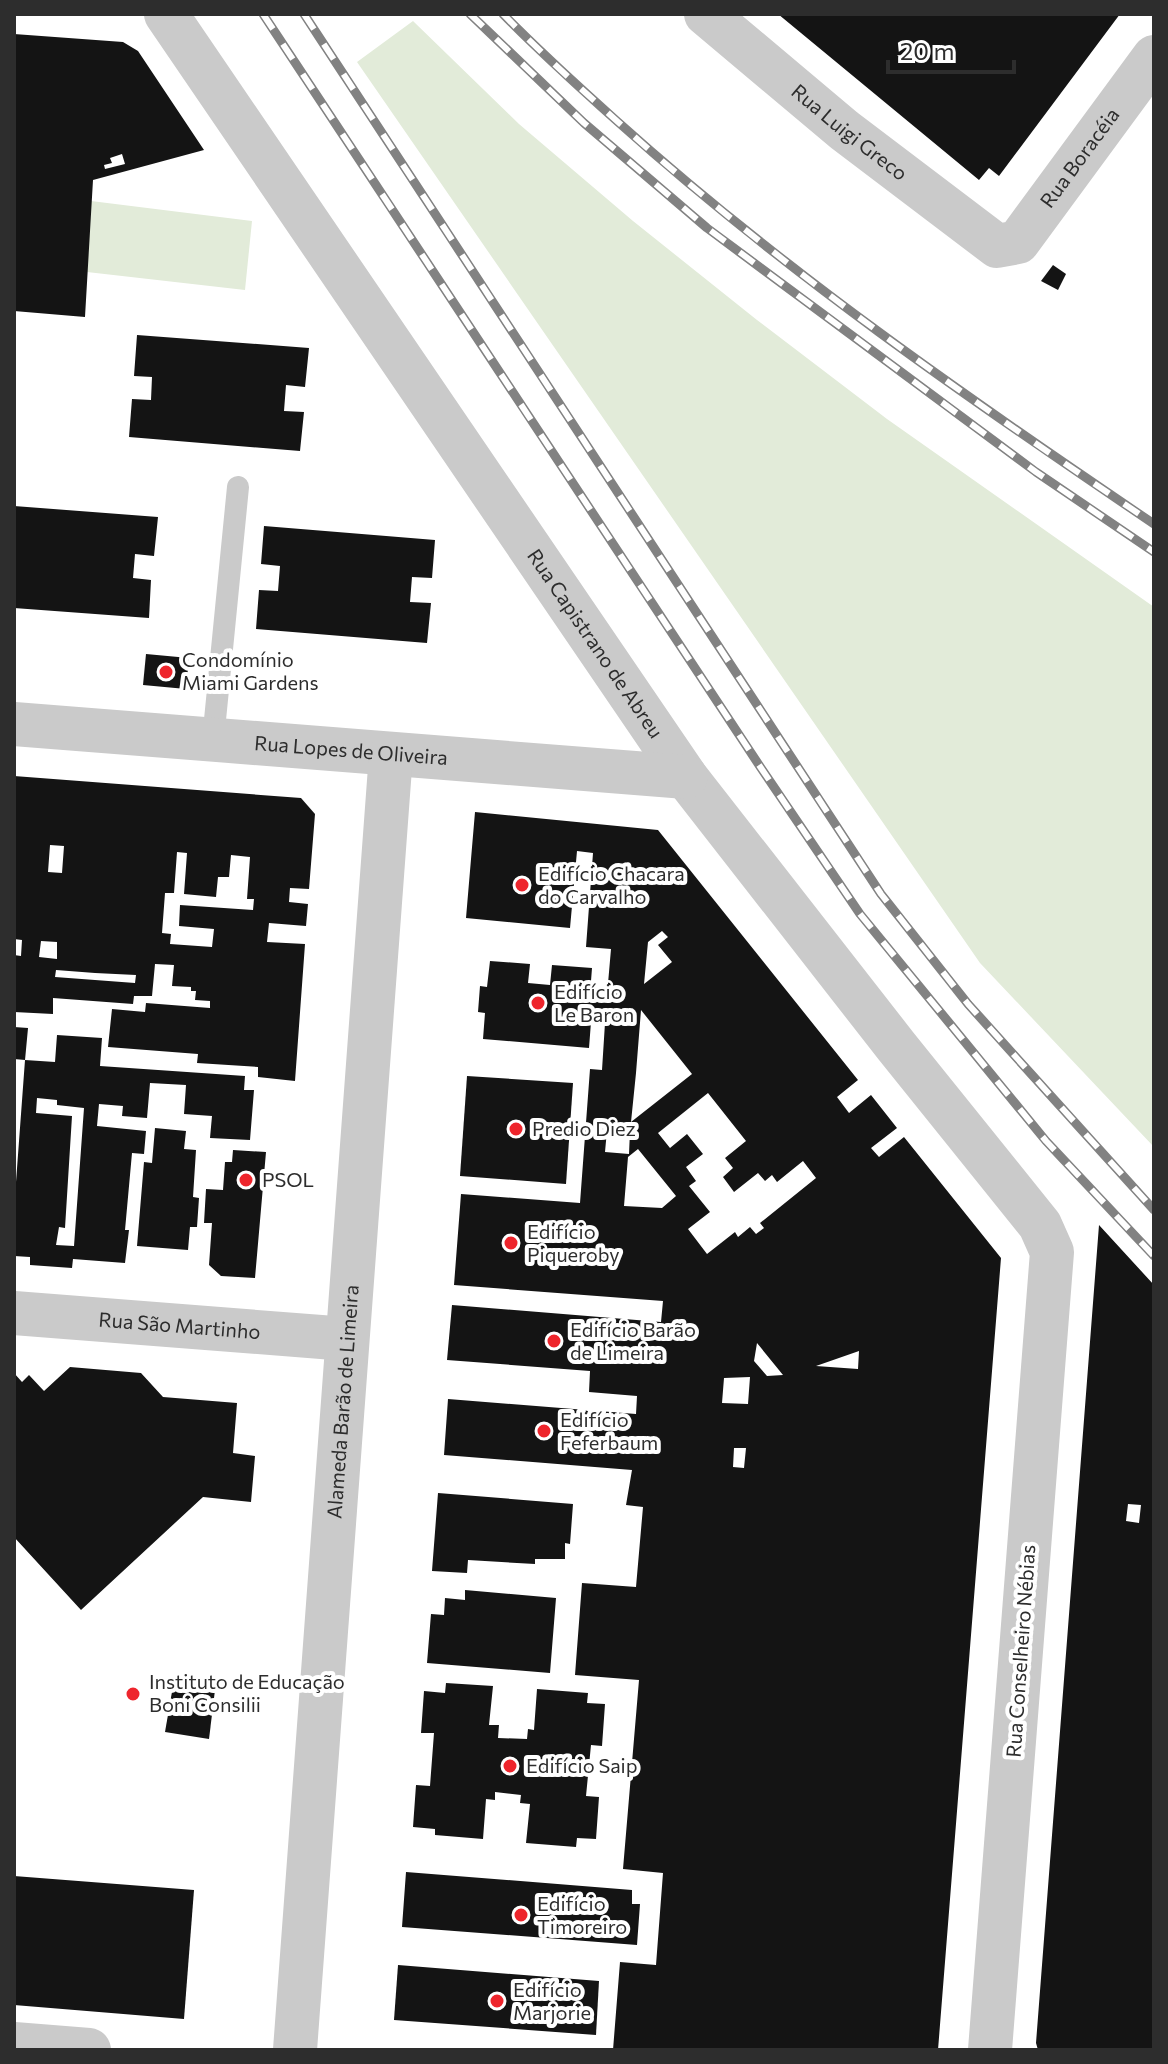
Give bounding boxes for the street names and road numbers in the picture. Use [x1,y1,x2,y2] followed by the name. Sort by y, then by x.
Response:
[787,78,913,185] street label: Rua Luigi Greco
[1034,103,1124,212] street label: Rua Boracéia
[523,544,669,742] street label: Rua Capistrano de Abreu
[253,730,449,769] street label: Rua Lopes de Oliveira
[321,1284,363,1520] street label: Alameda Barão de Limeira
[98,1307,261,1343] street label: Rua São Martinho
[1001,1544,1039,1758] street label: Rua Conselheiro Nébias

